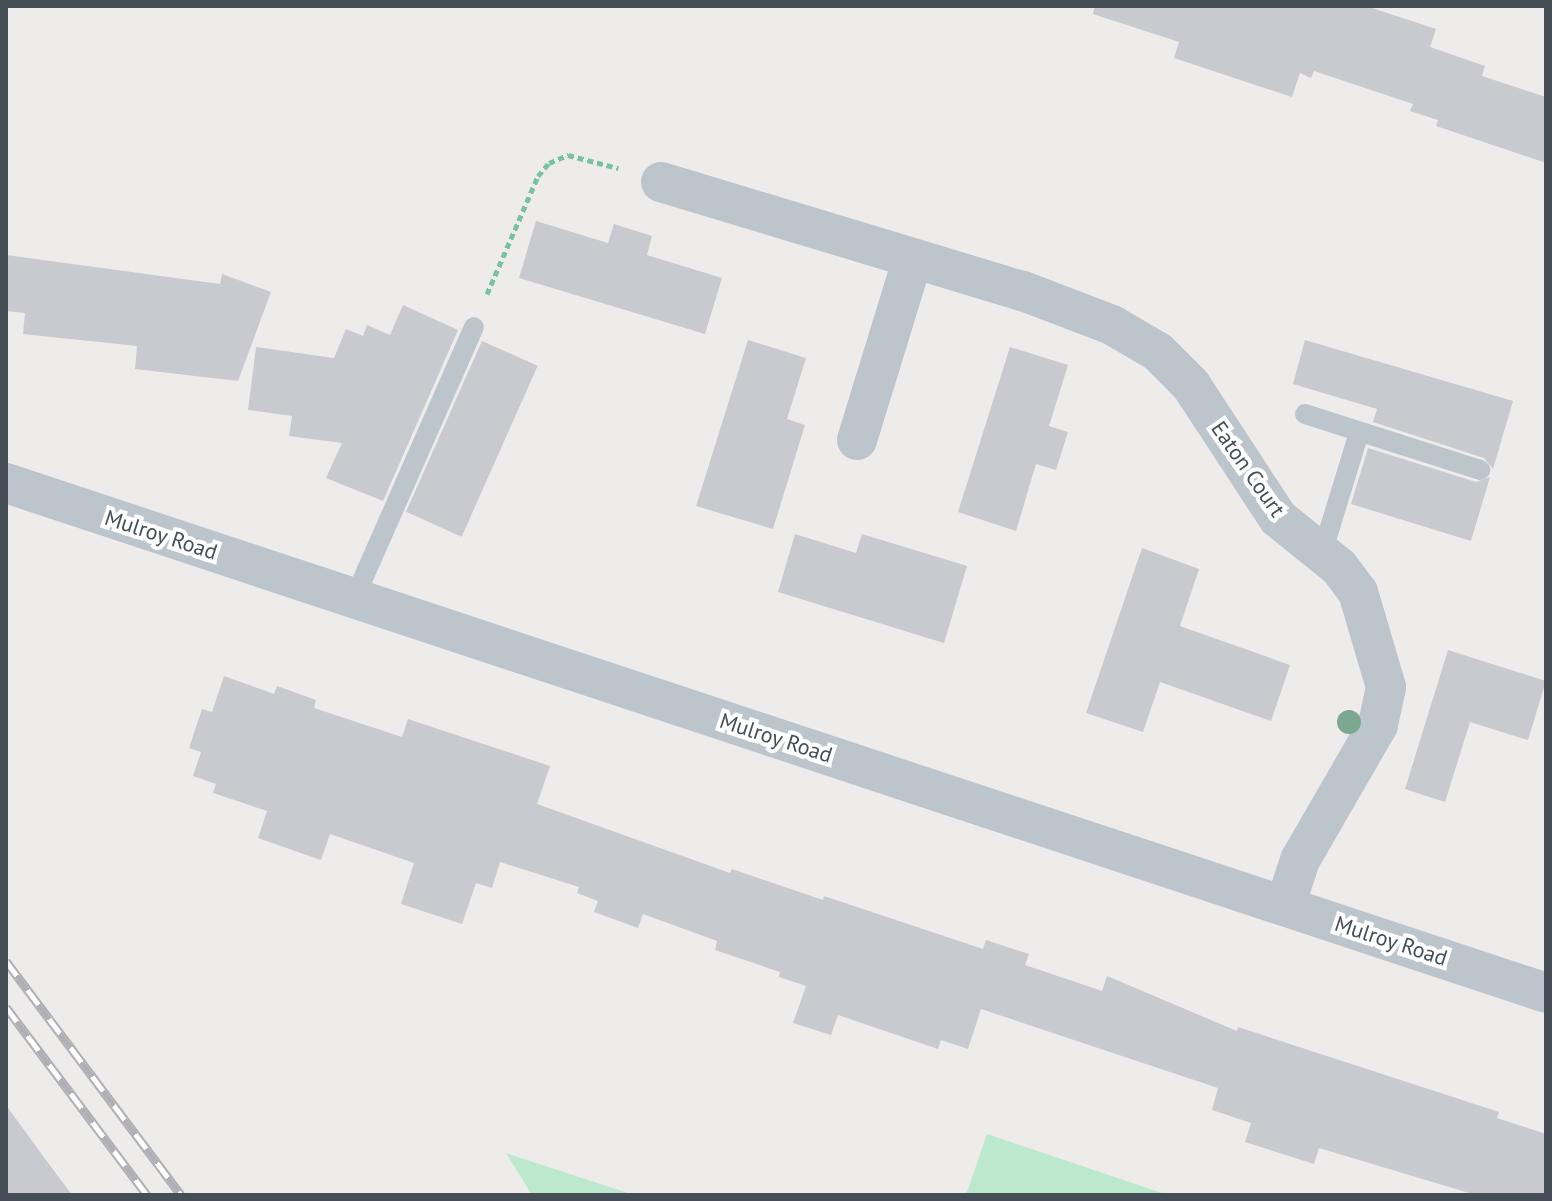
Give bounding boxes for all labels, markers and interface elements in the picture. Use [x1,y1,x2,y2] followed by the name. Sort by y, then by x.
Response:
[1205,416,1291,522] street label: Eaton Court
[101,504,221,566] street label: Mulroy Road
[716,707,836,769] street label: Mulroy Road
[1331,910,1451,972] street label: Mulroy Road

